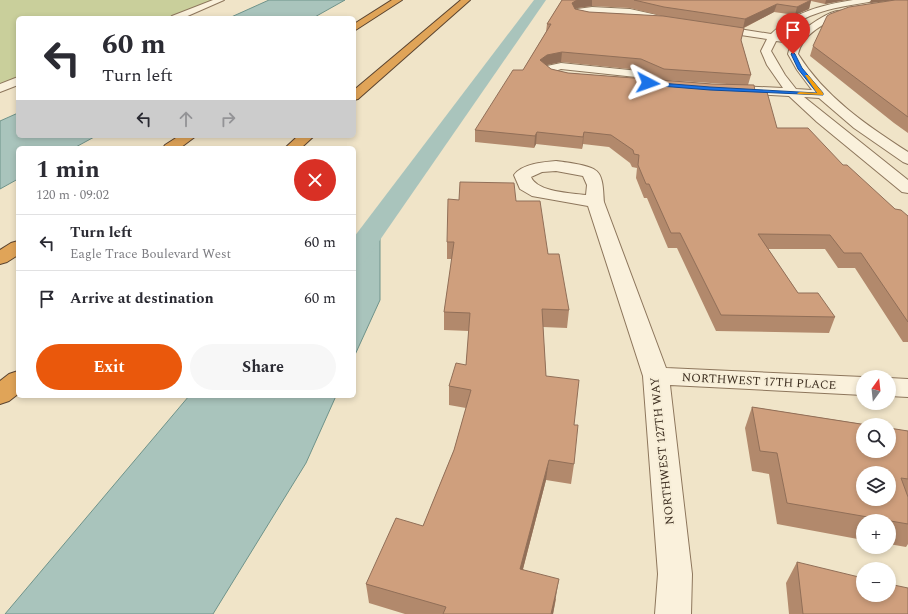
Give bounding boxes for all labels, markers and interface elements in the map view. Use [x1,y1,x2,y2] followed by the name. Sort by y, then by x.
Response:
[776,13,810,54] pin
[782,19,804,41] icon: arrive
[102,23,166,66] text: 60 m
[36,32,88,84] icon: left
[102,62,173,89] text: Turn left
[627,62,669,104] position arrow
[133,108,155,130] icon: left
[175,108,197,130] icon: ahead
[217,108,239,130] icon: right
[36,152,100,188] text: 1 min
[294,159,336,201] button: close
[36,185,109,205] text: 120 m · 09:02
[70,221,132,244] text: Turn left
[304,231,336,254] text: 60 m
[36,232,58,254] icon: left
[70,244,231,264] text: Eagle Trace Boulevard West
[70,287,214,310] text: Arrive at destination
[304,287,336,310] text: 60 m
[36,288,58,310] icon: arrive
[36,344,182,390] button: Exit
[190,344,336,390] button: Share
[681,368,837,395] street label: NORTHWEST 17TH PLACE
[856,370,896,410] north arrow
[856,370,896,602] map controls
[645,376,680,526] street label: NORTHWEST 127TH WAY
[856,418,896,458] button: search
[856,466,896,506] button: layers
[856,514,896,554] button: +
[856,562,896,602] button: −

